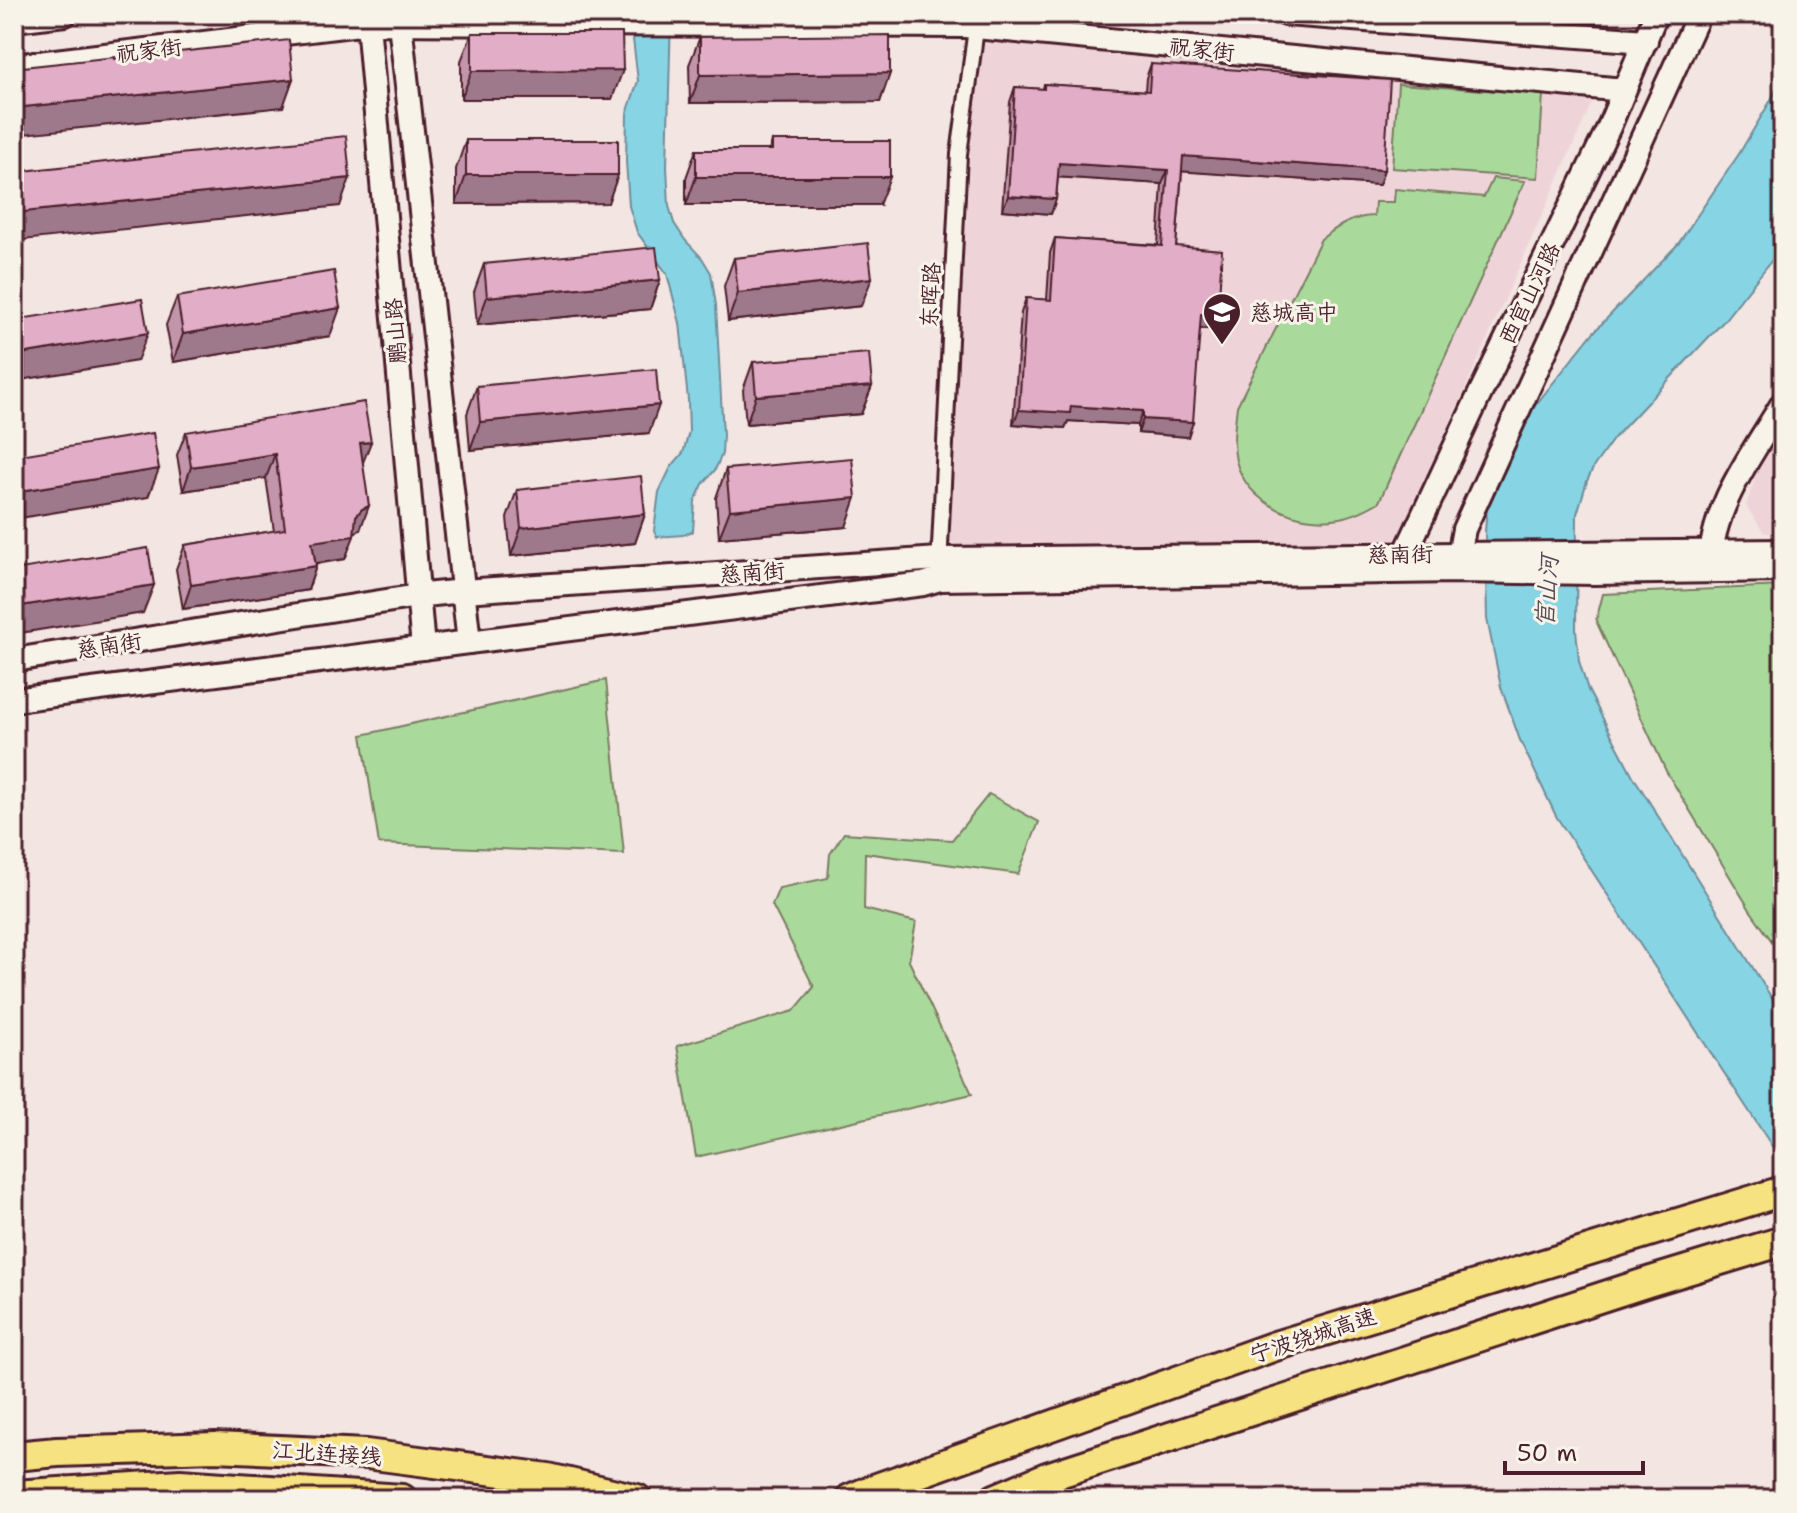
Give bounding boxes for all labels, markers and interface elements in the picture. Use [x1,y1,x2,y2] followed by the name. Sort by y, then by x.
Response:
[115,32,184,69] street label: 祝家街
[1168,32,1236,67] street label: 祝家街
[1492,237,1567,349] street label: 西官山河路
[914,261,947,329] street label: 东晖路
[1201,291,1243,346] school or university icon: 慈城高中
[378,297,413,365] street label: 鹏山路
[1250,298,1338,327] place label: 慈城高中
[1367,539,1433,570] street label: 慈南街
[1529,550,1566,628] water label: 官山河
[718,556,786,589] street label: 慈南街
[74,626,144,665] street label: 慈南街
[1246,1301,1380,1370] street label: 宁波绕城高速
[1505,1425,1643,1475] scale bar
[271,1435,383,1472] street label: 江北连接线
[1517,1437,1577,1469] text: 50 m

